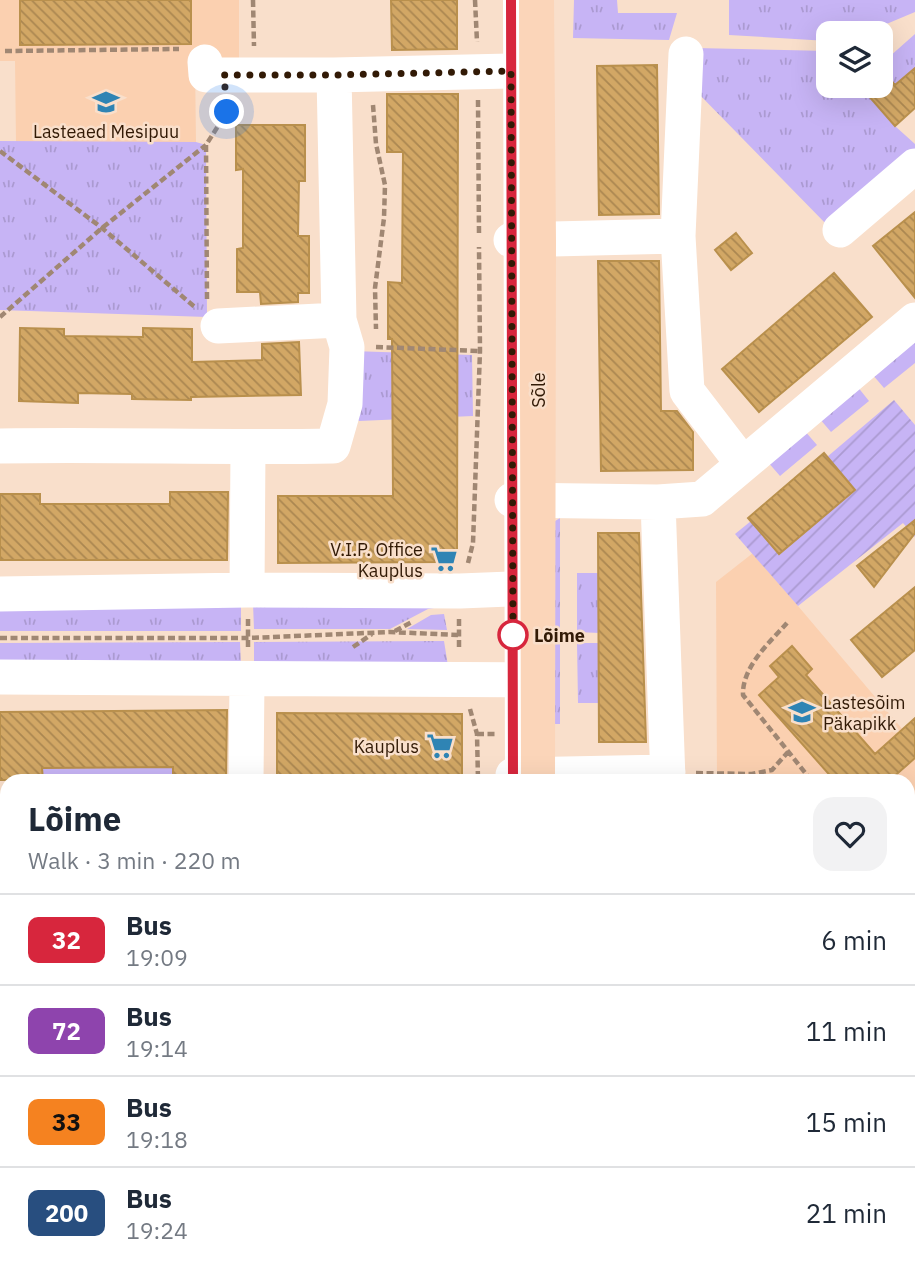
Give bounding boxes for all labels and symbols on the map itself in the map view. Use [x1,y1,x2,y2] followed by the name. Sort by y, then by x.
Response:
[91,87,121,117] school or university icon: Lasteaed Mesipuu
[209,94,244,129] your location
[33,120,179,143] place label: Lasteaed Mesipuu
[527,372,550,408] street label: Sõle
[330,538,423,582] place label: V.I.P. Office Kauplus
[429,544,459,574] supermarket icon: V.I.P. Office Kauplus
[498,620,528,650] marker: Lõime
[534,624,585,647] place label: Lõime
[823,691,905,735] place label: Lastesõim Päkapikk
[787,697,817,727] school or university icon: Lastesõim Päkapikk
[425,731,455,761] supermarket icon: Kauplus
[354,735,419,758] place label: Kauplus

